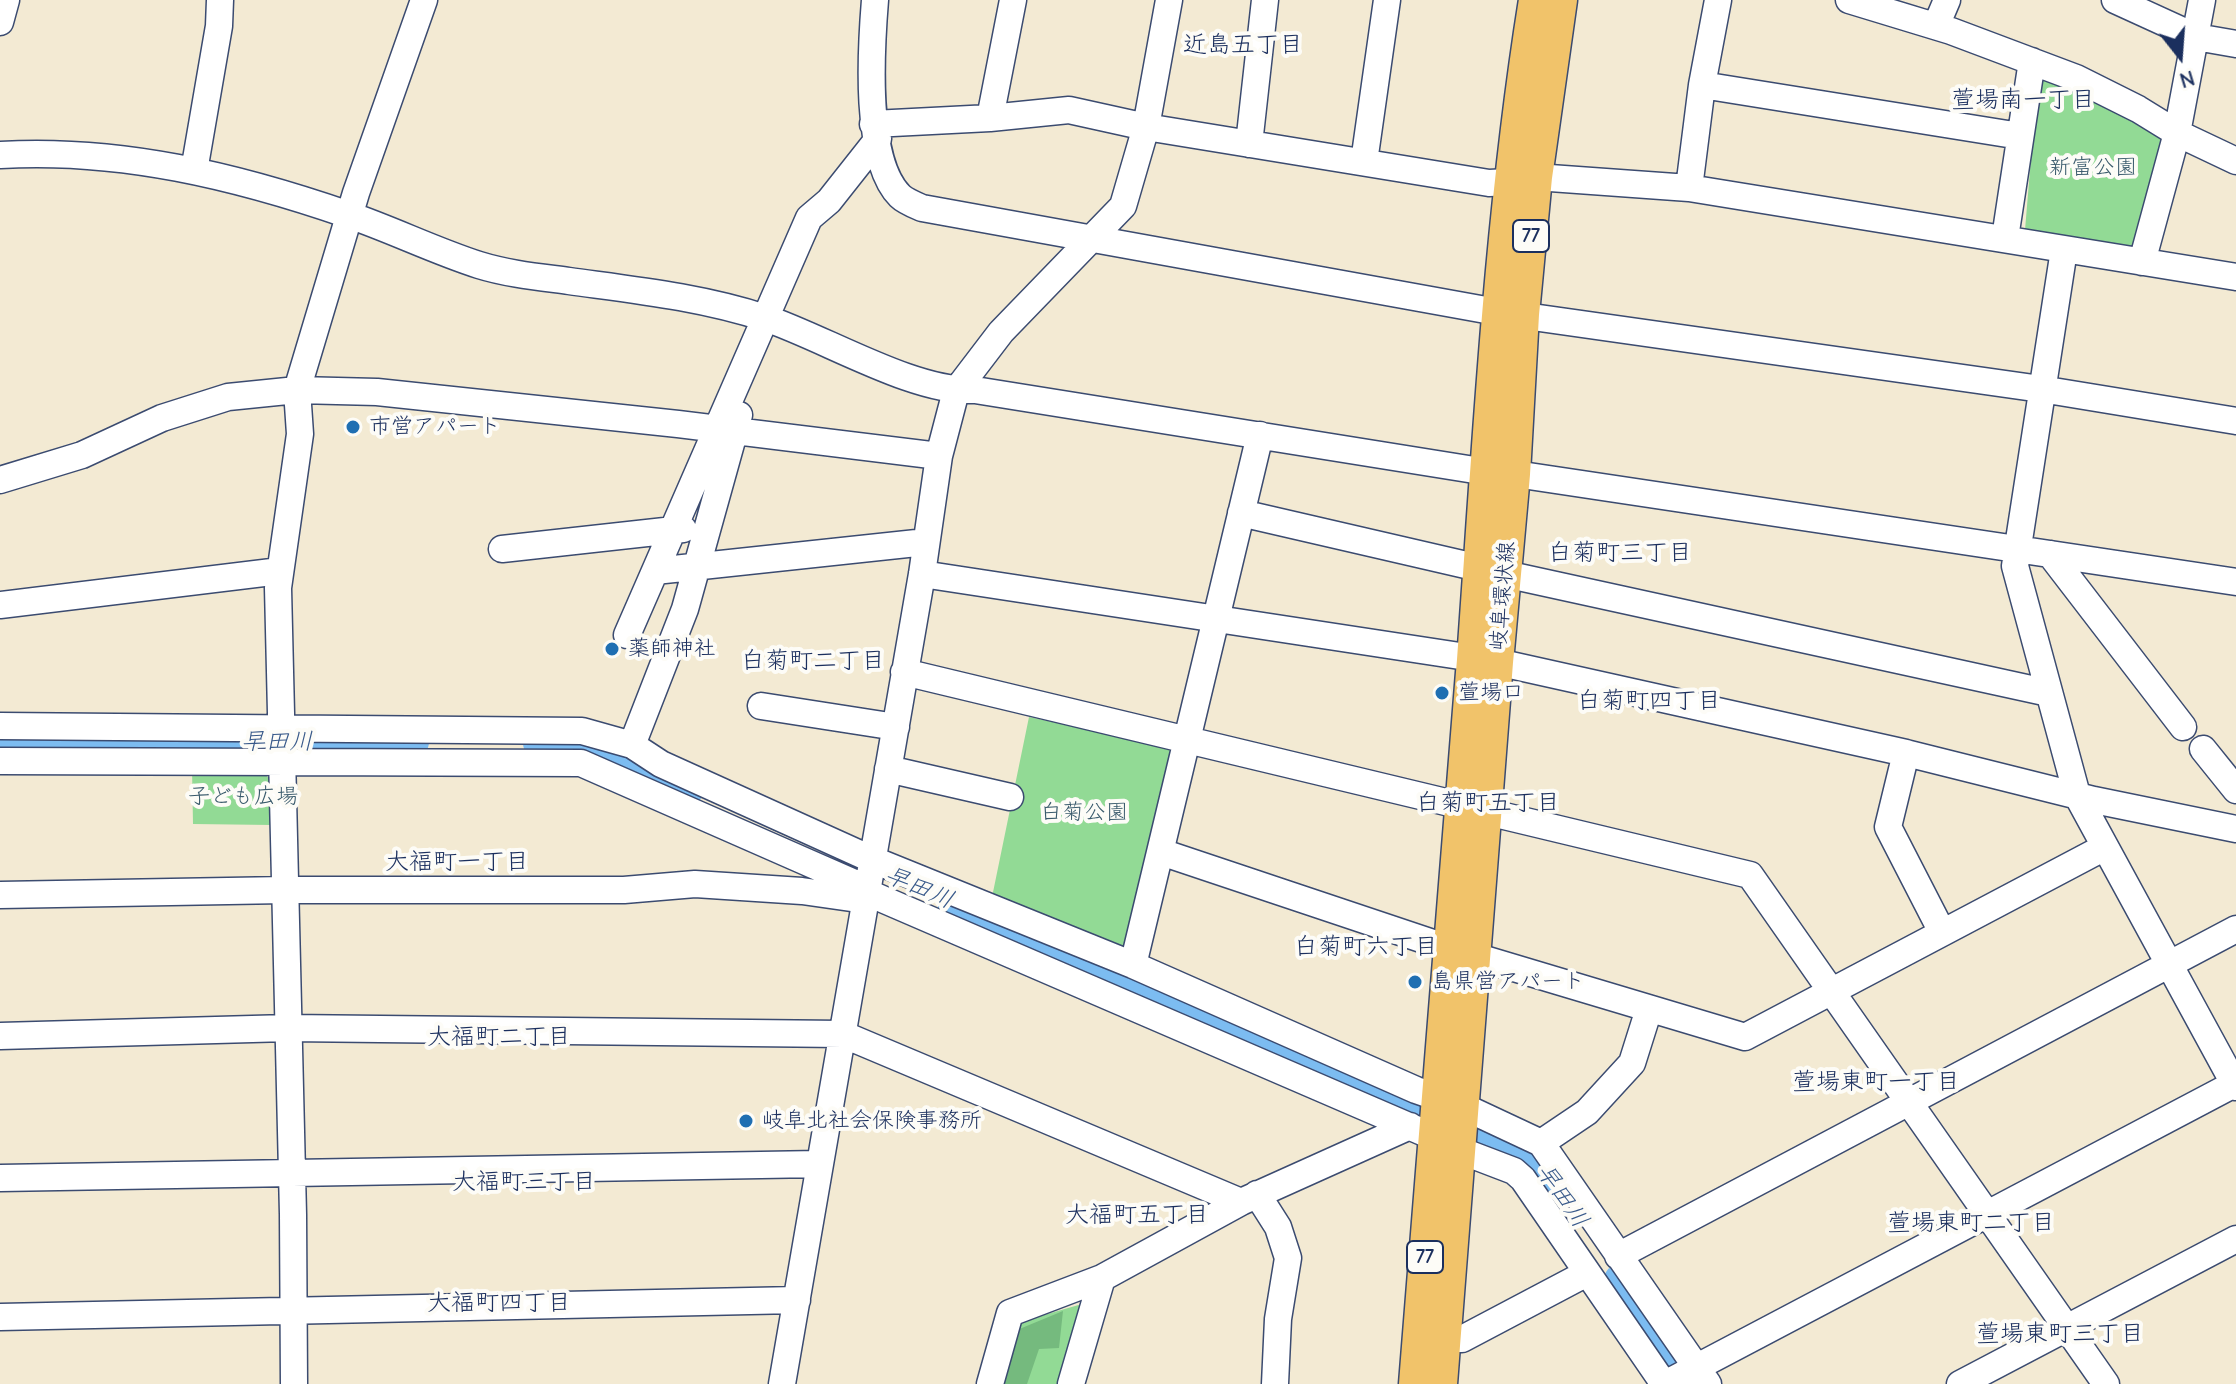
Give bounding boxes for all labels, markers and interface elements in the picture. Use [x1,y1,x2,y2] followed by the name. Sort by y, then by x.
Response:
[2140,16,2220,96] north arrow
[1183,31,1303,59] district label: 近島五丁目
[2176,64,2198,93] text: N
[1951,86,2095,114] district label: 萱場南一丁目
[2049,155,2137,181] park label: 新富公園
[1513,220,1549,252] road number: 77
[369,414,501,440] place label: 市営アパート
[344,418,362,436] marker: 市営アパート
[1548,539,1692,567] district label: 白菊町三丁目
[1485,540,1521,652] street label: 岐阜環状線
[628,636,716,662] place label: 薬師神社
[603,640,621,658] marker: 薬師神社
[741,647,885,675] district label: 白菊町二丁目
[1458,680,1524,706] place label: 萱場口
[1433,684,1451,702] marker: 萱場口
[1577,687,1721,715] district label: 白菊町四丁目
[241,728,313,756] water label: 早田川
[188,784,298,810] park label: 子ども広場
[1416,789,1560,817] district label: 白菊町五丁目
[1040,800,1128,826] park label: 白菊公園
[385,848,529,876] district label: 大福町一丁目
[880,861,958,915] water label: 早田川
[1294,933,1438,961] district label: 白菊町六丁目
[1431,969,1585,995] place label: 島県営アパート
[1406,973,1424,991] marker: 島県営アパート
[427,1023,571,1051] district label: 大福町二丁目
[1792,1068,1960,1096] district label: 萱場東町一丁目
[762,1108,982,1134] place label: 岐阜北社会保険事務所
[737,1112,755,1130] marker: 岐阜北社会保険事務所
[1530,1158,1594,1234] water label: 早田川
[452,1168,596,1196] district label: 大福町三丁目
[1065,1201,1209,1229] district label: 大福町五丁目
[1887,1209,2055,1237] district label: 萱場東町二丁目
[1407,1241,1443,1273] road number: 77
[427,1289,571,1317] district label: 大福町四丁目
[1976,1320,2144,1348] district label: 萱場東町三丁目

